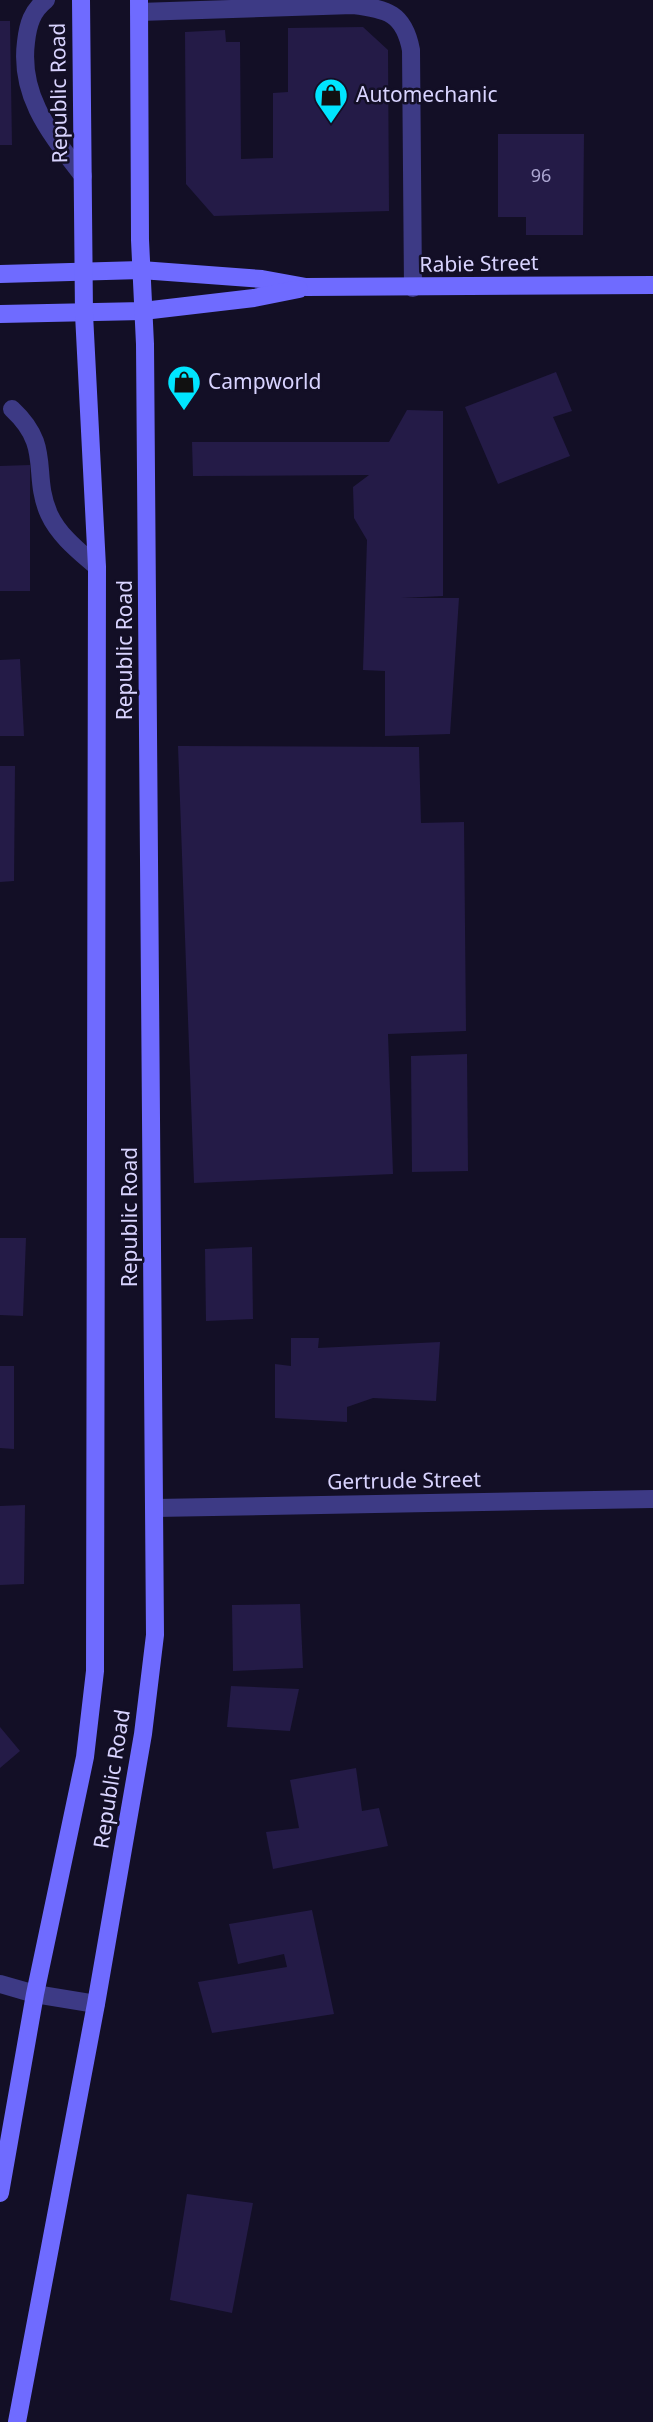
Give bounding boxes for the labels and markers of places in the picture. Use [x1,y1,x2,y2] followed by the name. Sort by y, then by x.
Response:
[312,76,350,125] shop icon: Automechanic
[356,80,497,108] place label: Automechanic
[165,363,203,412] shop icon: Campworld
[208,367,321,395] place label: Campworld

